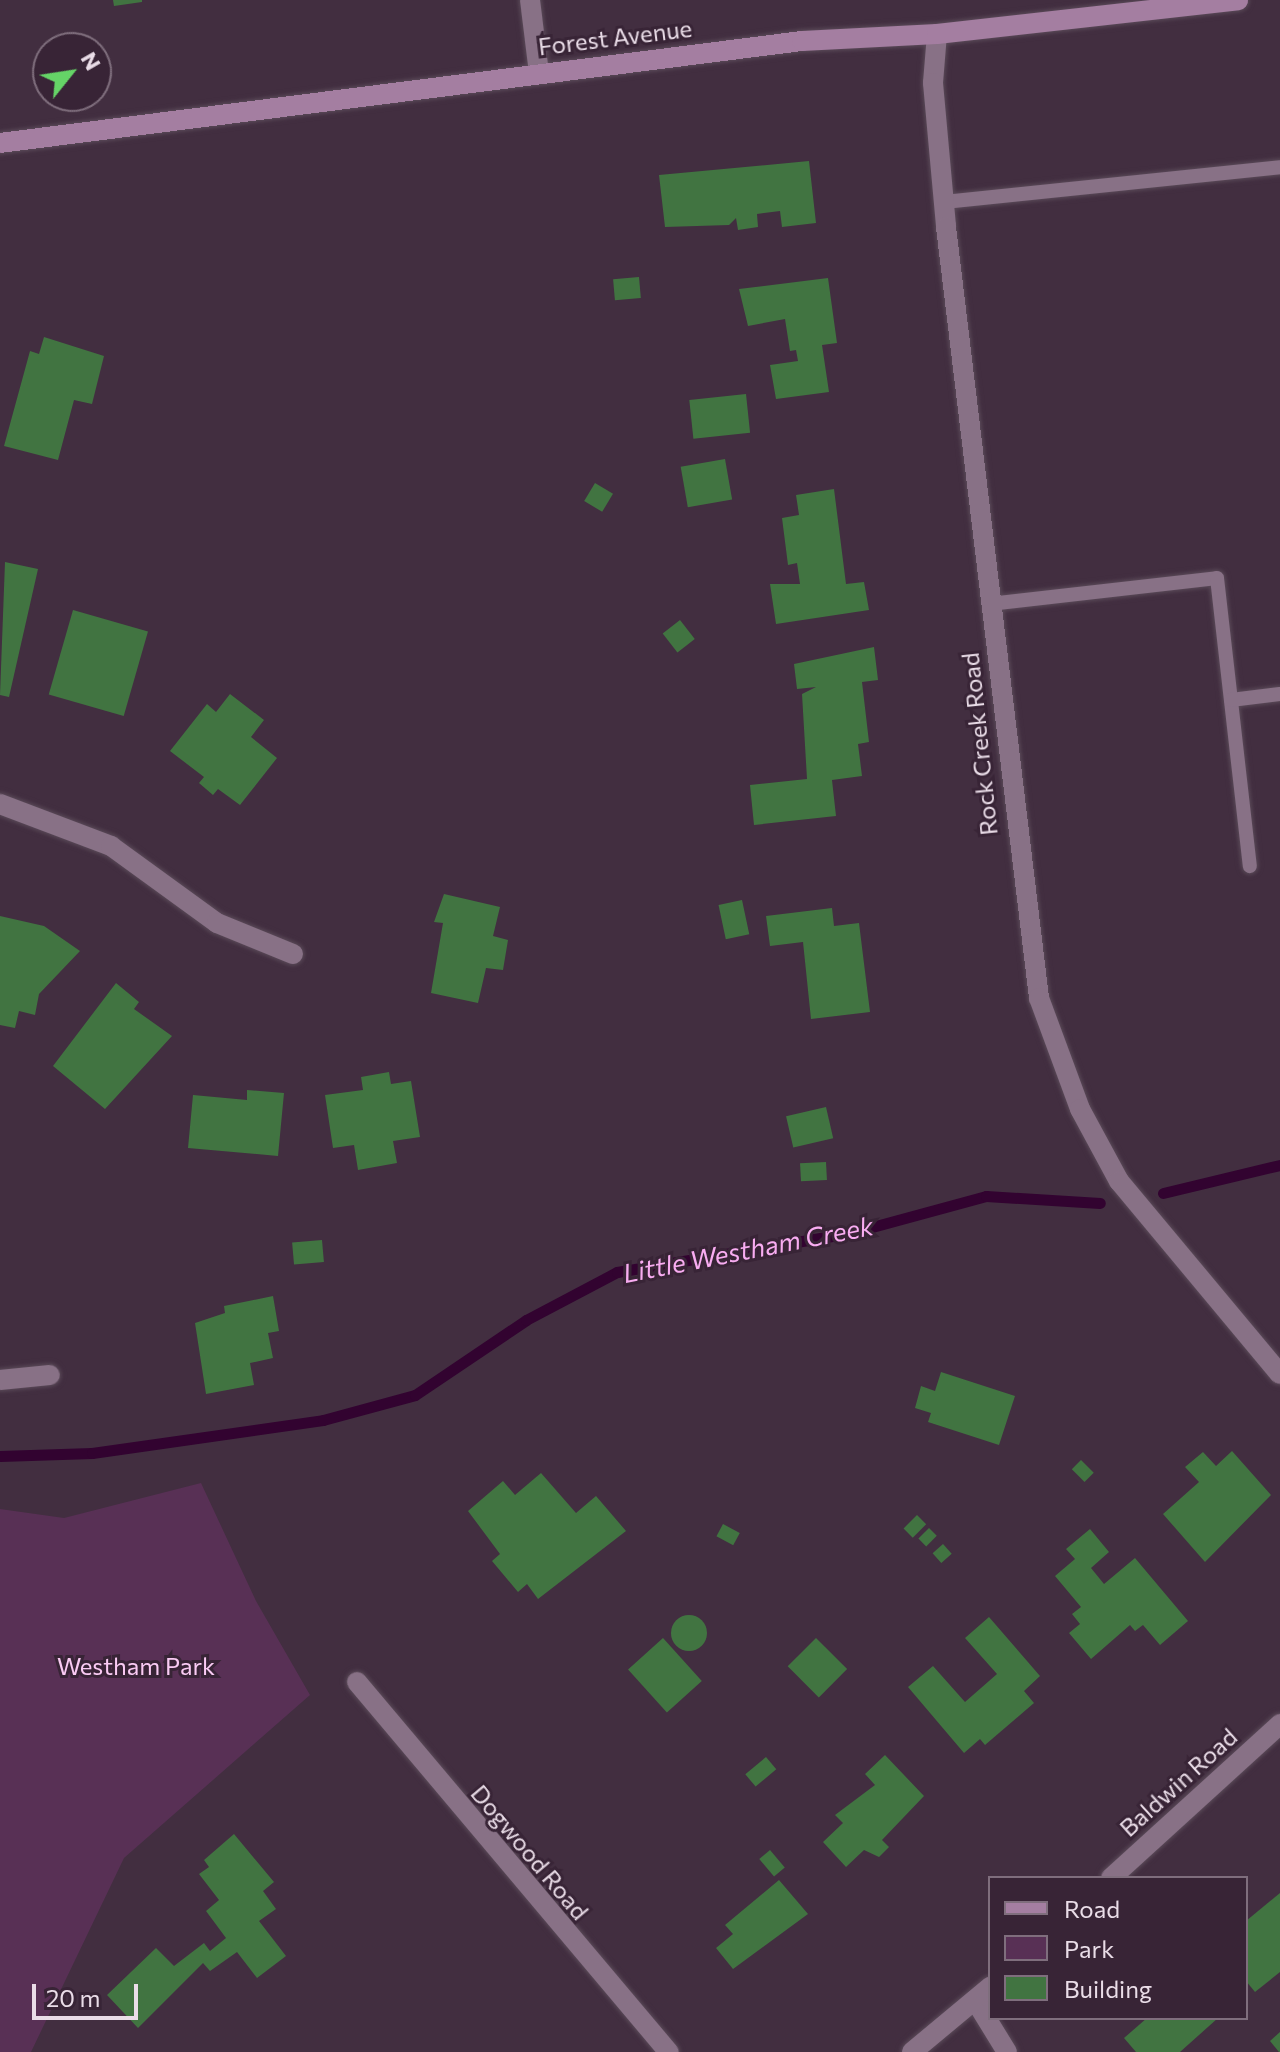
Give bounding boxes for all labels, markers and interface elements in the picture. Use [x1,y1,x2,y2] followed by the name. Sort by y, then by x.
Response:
[536,13,694,61] street label: Forest Avenue
[32,32,112,112] north arrow
[76,47,107,75] text: N
[955,651,1003,837] street label: Rock Creek Road
[620,1209,876,1289] water label: Little Westham Creek
[57,1652,215,1680] park label: Westham Park
[1113,1722,1243,1842] street label: Baldwin Road
[465,1779,595,1925] street label: Dogwood Road
[988,1876,1248,2020] legend
[1064,1894,1120,1923] text: Road
[1064,1934,1114,1963] text: Park
[36,1968,142,2018] scale bar
[1064,1974,1152,2003] text: Building
[46,1983,100,2012] text: 20 m

